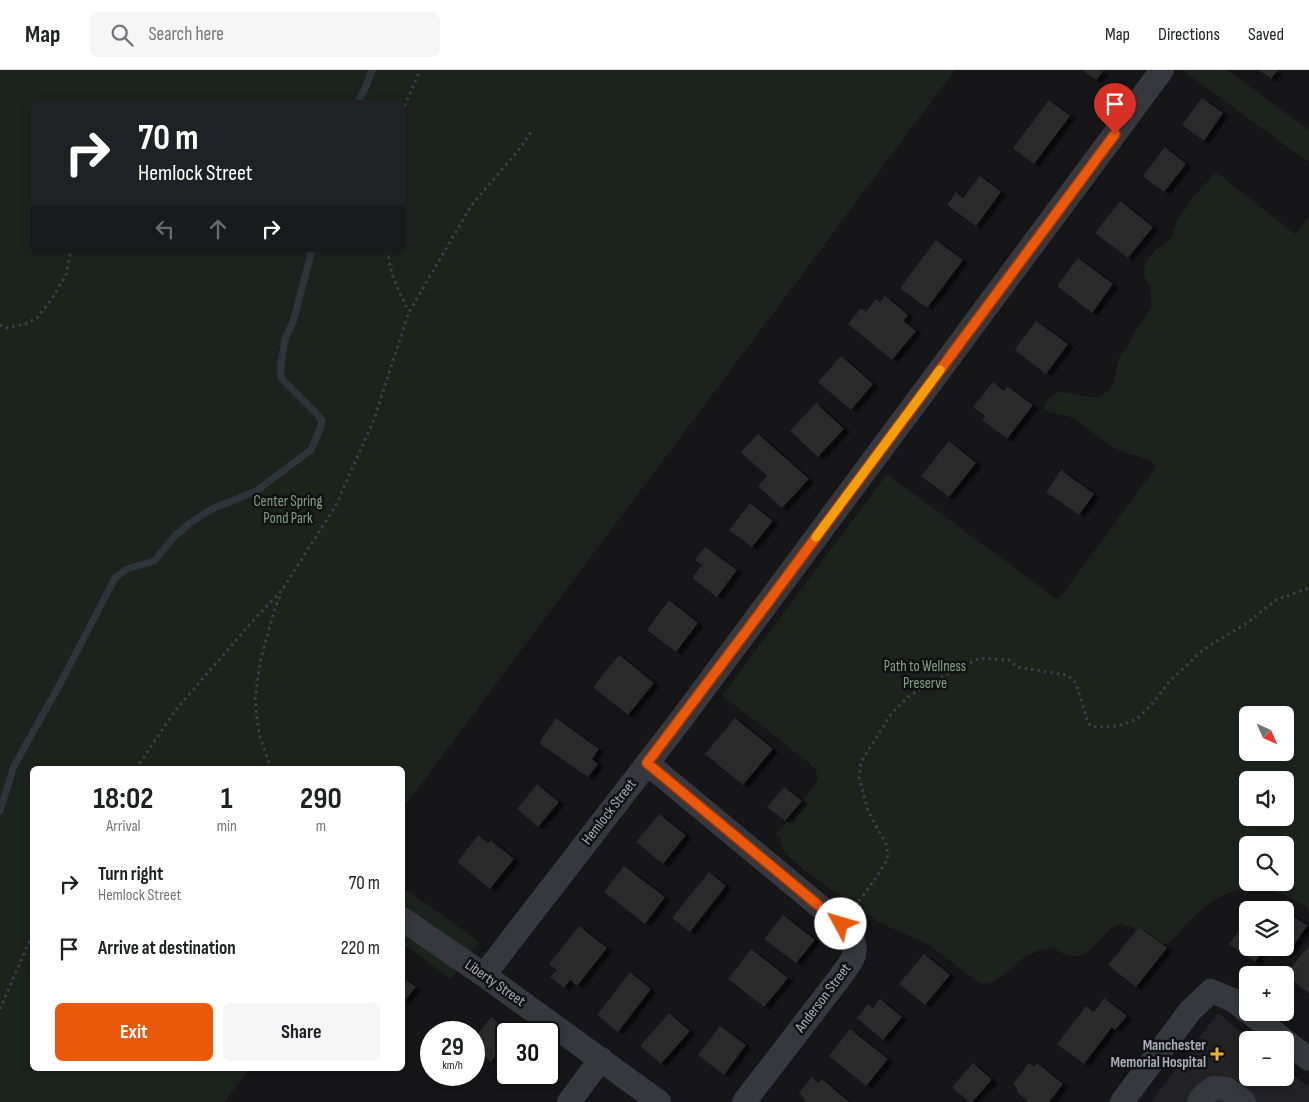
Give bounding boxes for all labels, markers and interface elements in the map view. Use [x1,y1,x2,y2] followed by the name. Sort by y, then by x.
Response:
[90,12,440,57] search box
[25,20,60,49] text: Map
[108,21,136,49] icon: search
[148,23,224,46] text: Search here
[1105,24,1130,45] text: Map
[1158,24,1220,45] text: Directions
[1248,24,1284,45] text: Saved
[1094,83,1136,134] pin
[1101,90,1129,118] icon: arrive
[138,117,198,160] text: 70 m
[55,120,120,185] icon: right
[138,160,253,187] text: Hemlock Street
[151,215,179,243] icon: left
[204,215,232,243] icon: ahead
[257,215,285,243] icon: right
[253,492,323,528] park label: Center Spring Pond Park
[884,657,966,693] park label: Path to Wellness Preserve
[1239,706,1294,761] north arrow
[1239,706,1294,1086] map controls
[1239,771,1294,826] button: sound
[577,775,641,849] street label: Hemlock Street
[93,781,153,817] text: 18:02
[221,781,233,817] text: 1
[300,781,342,817] text: 290
[106,817,141,836] text: Arrival
[217,817,237,836] text: min
[316,817,326,836] text: m
[1239,836,1294,891] button: search
[98,863,163,886] text: Turn right
[55,870,83,898] icon: right
[349,872,380,895] text: 70 m
[98,886,181,905] text: Hemlock Street
[814,897,866,949] position arrow
[1239,901,1294,956] button: layers
[55,935,83,963] icon: arrive
[98,937,236,960] text: Arrive at destination
[341,937,380,960] text: 220 m
[461,955,529,1011] street label: Liberty Street
[790,959,855,1037] street label: Anderson Street
[1239,966,1294,1021] button: +
[55,1003,213,1061] button: Exit
[223,1003,380,1061] button: Share
[495,1021,560,1086] speed limit sign: 30
[1239,1031,1294,1086] button: −
[441,1032,464,1063] text: 29
[1110,1036,1206,1072] place label: Manchester Memorial Hospital
[1210,1047,1224,1061] marker: Manchester Memorial Hospital
[442,1058,463,1073] text: km/h

